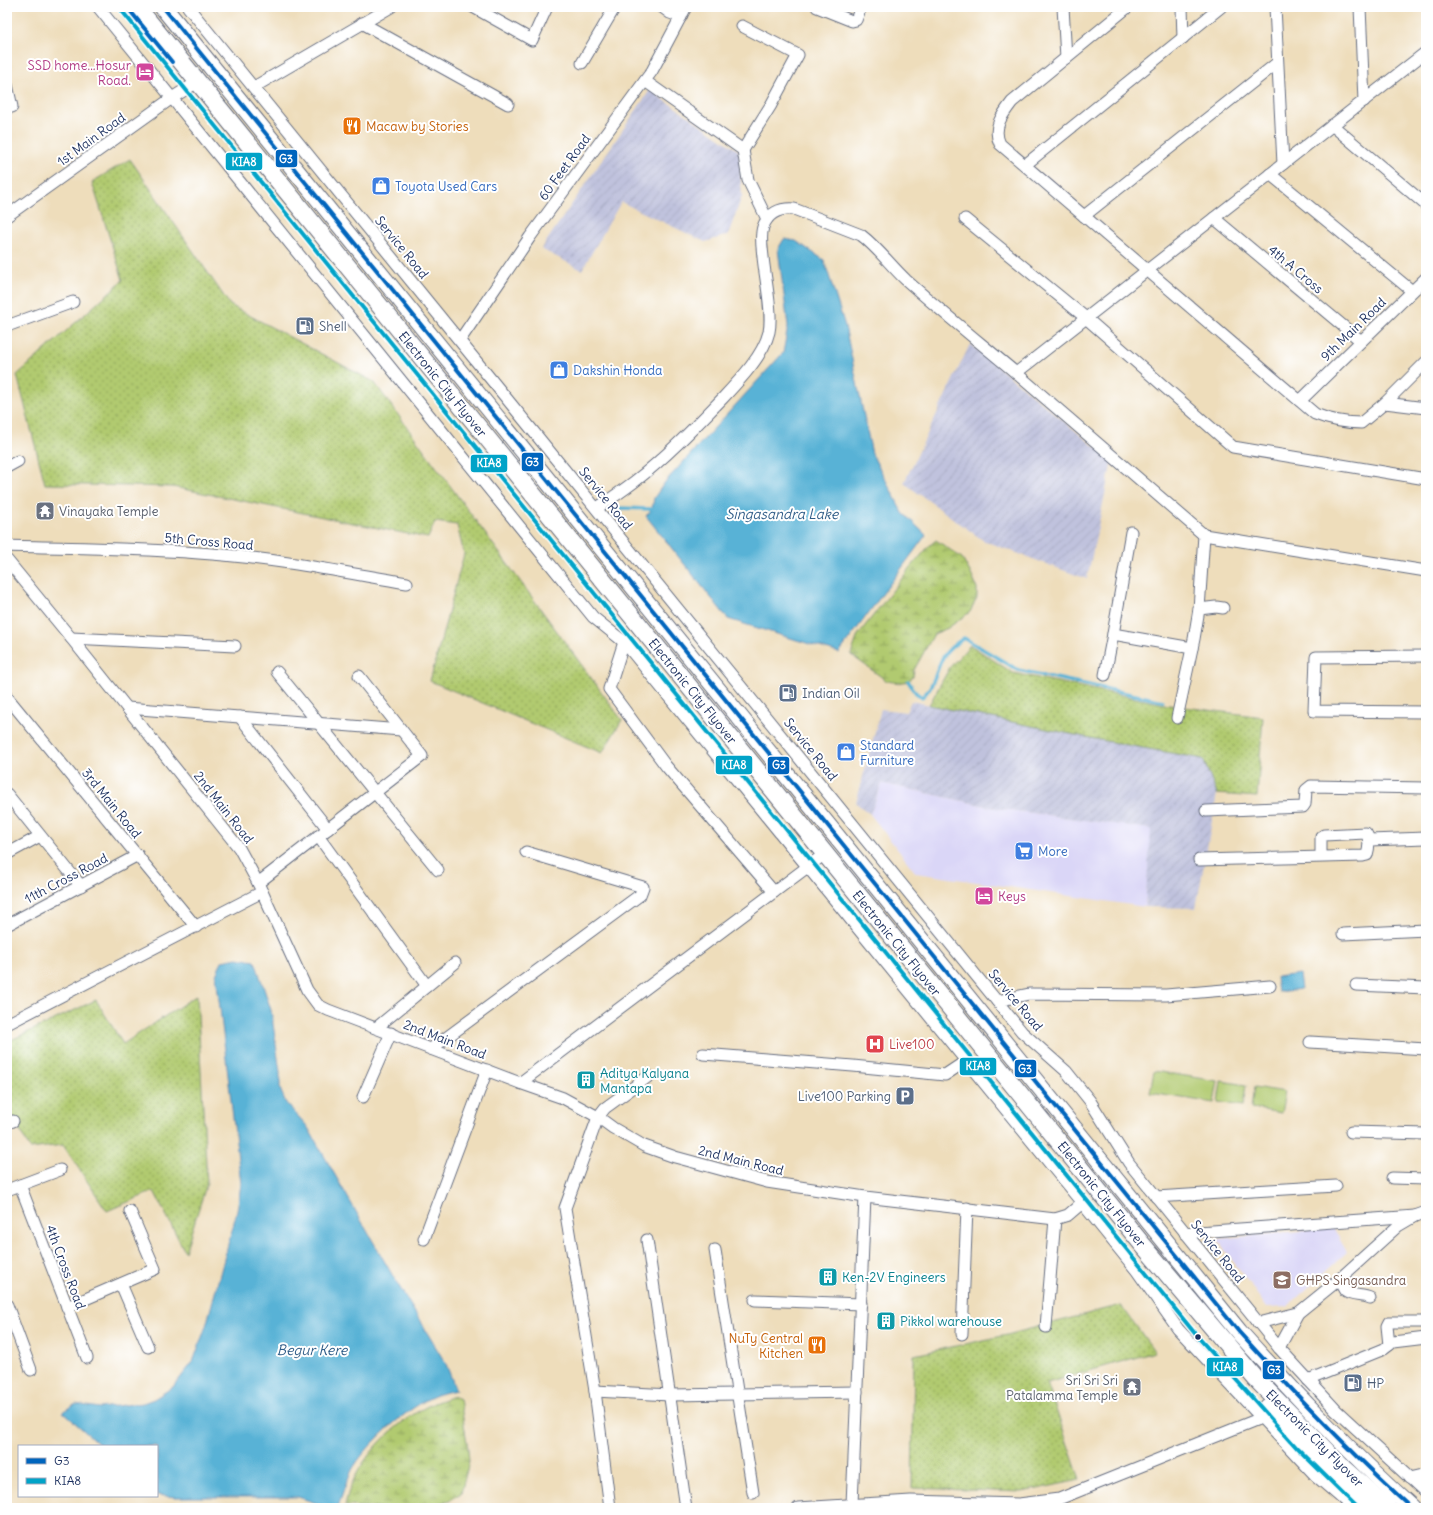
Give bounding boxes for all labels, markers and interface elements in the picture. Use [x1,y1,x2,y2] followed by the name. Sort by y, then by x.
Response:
[27,57,132,89] place label: SSD home...Hosur Road.
[134,61,156,83] hotel icon: SSD home...Hosur Road.
[54,109,129,170] street label: 1st Main Road
[341,115,363,137] restaurant icon: Macaw by Stories
[366,118,469,135] place label: Macaw by Stories
[535,131,594,204] street label: 60 Feet Road
[275,149,298,168] line badge: G3
[225,152,263,171] line badge: KIA8
[279,152,293,166] text: G3
[232,155,257,169] text: KIA8
[370,175,392,197] shop icon: Toyota Used Cars
[395,178,497,195] place label: Toyota Used Cars
[371,213,432,282] street label: Service Road
[1265,241,1327,297] street label: 4th A Cross
[1317,294,1390,365] street label: 9th Main Road
[294,315,316,337] fuel station icon: Shell
[319,318,347,335] place label: Shell
[395,328,491,441] street label: Electronic City Flyover
[548,359,570,381] shop icon: Dakshin Honda
[573,362,662,379] place label: Dakshin Honda
[521,452,544,472] line badge: G3
[470,454,508,473] line badge: KIA8
[525,455,539,469] text: G3
[477,456,502,470] text: KIA8
[575,464,636,533] street label: Service Road
[34,500,56,522] temple icon: Vinayaka Temple
[59,503,158,520] place label: Vinayaka Temple
[726,505,840,523] water label: Singasandra Lake
[164,529,254,554] street label: 5th Cross Road
[645,635,741,748] street label: Electronic City Flyover
[777,682,799,704] fuel station icon: Indian Oil
[802,685,860,702] place label: Indian Oil
[780,715,841,784] street label: Service Road
[860,737,915,769] place label: Standard Furniture
[835,741,857,763] shop icon: Standard Furniture
[715,755,753,775] line badge: KIA8
[767,756,790,775] line badge: G3
[722,758,747,772] text: KIA8
[772,758,786,772] text: G3
[78,765,145,842] street label: 3rd Main Road
[190,768,257,847] street label: 2nd Main Road
[1013,840,1035,862] supermarket icon: More
[1038,843,1068,860] place label: More
[22,849,111,907] street label: 11th Cross Road
[973,885,995,907] hotel icon: Keys
[849,887,945,1000] street label: Electronic City Flyover
[998,888,1026,905] place label: Keys
[985,966,1047,1035] street label: Service Road
[401,1016,489,1063] street label: 2nd Main Road
[864,1033,886,1055] hospital icon: Live100
[889,1036,935,1053] place label: Live100
[959,1057,997,1076] line badge: KIA8
[966,1059,991,1073] text: KIA8
[1014,1059,1037,1078] line badge: G3
[1018,1062,1032,1076] text: G3
[600,1065,689,1097] place label: Aditya Kalyana Mantapa
[575,1069,597,1091] building icon: Aditya Kalyana Mantapa
[894,1085,916,1107] parking icon: Live100 Parking
[798,1088,891,1105] place label: Live100 Parking
[1054,1138,1150,1251] street label: Electronic City Flyover
[696,1142,786,1179] street label: 2nd Main Road
[1187,1217,1248,1286] street label: Service Road
[42,1223,90,1312] street label: 4th Cross Road
[817,1266,839,1288] building icon: Ken-2V Engineers
[842,1269,946,1286] place label: Ken-2V Engineers
[1271,1269,1293,1291] school or university icon: GHPS Singasandra
[1296,1272,1406,1289] place label: GHPS Singasandra
[875,1310,897,1332] building icon: Pikkol warehouse
[900,1313,1002,1330] place label: Pikkol warehouse
[729,1330,803,1362] place label: NuTy Central Kitchen
[1193,1332,1203,1342] unlabelled marker
[806,1334,828,1356] restaurant icon: NuTy Central Kitchen
[277,1341,349,1359] water label: Begur Kere
[1206,1357,1244,1377] line badge: KIA8
[1213,1360,1238,1374] text: KIA8
[1262,1360,1285,1380] line badge: G3
[1267,1363,1281,1377] text: G3
[1006,1372,1118,1404] place label: Sri Sri Sri Patalamma Temple
[1342,1372,1364,1394] fuel station icon: HP
[1367,1375,1384,1392] place label: HP
[1121,1376,1143,1398] temple icon: Sri Sri Sri Patalamma Temple
[1262,1386,1368,1491] street label: Electronic City Flyover
[18,1445,158,1497] legend
[54,1453,70,1468] text: G3
[54,1473,81,1488] text: KIA8

